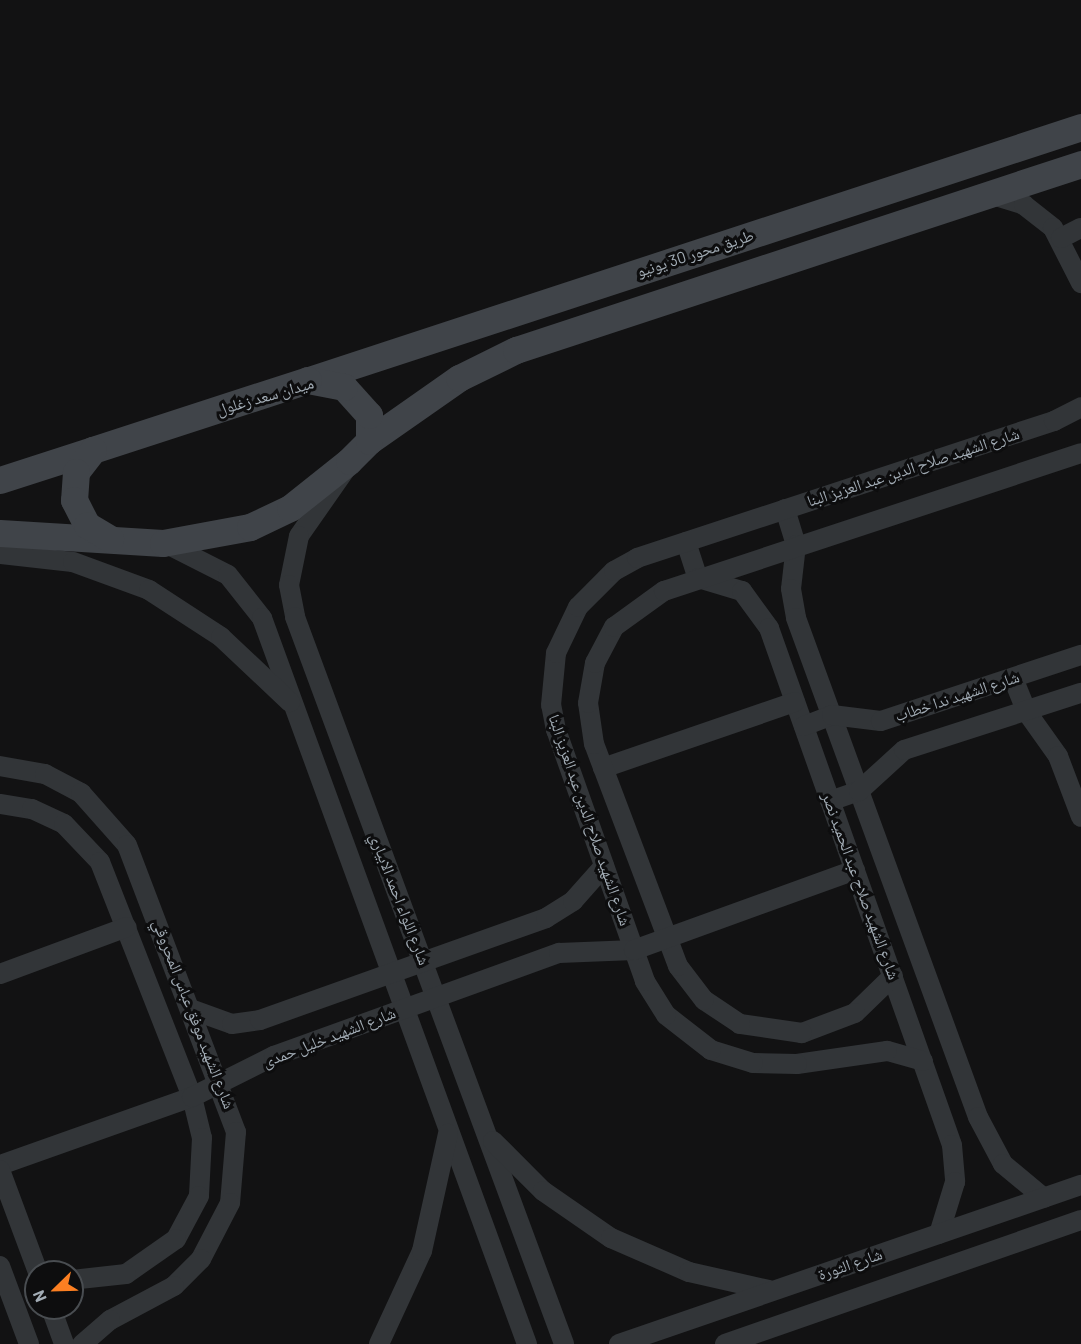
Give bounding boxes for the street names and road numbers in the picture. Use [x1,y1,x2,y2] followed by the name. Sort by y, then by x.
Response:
[634,225,756,281] street label: طريق محور 30 يونيو
[214,373,316,419] street label: ميدان سعد زغلول
[804,424,1022,510] street label: شارع الشهيد صلاح الدين عبد العزيز البنا
[892,667,1022,725] street label: شارع الشهيد ندا خطاب
[545,712,635,928] street label: شارع الشهيد صلاح الدين عبد العزيز البنا
[818,790,904,982] street label: شارع الشهيد صلاح عبد الحميد نصر
[366,830,434,968] street label: شارع اللواء احمد الابياري
[149,917,239,1111] street label: شارع الشهيد موفق عباس المحروقي
[260,1003,398,1071] street label: شارع الشهيد خليل حمدى
[815,1244,885,1284] street label: شارع الثورة

